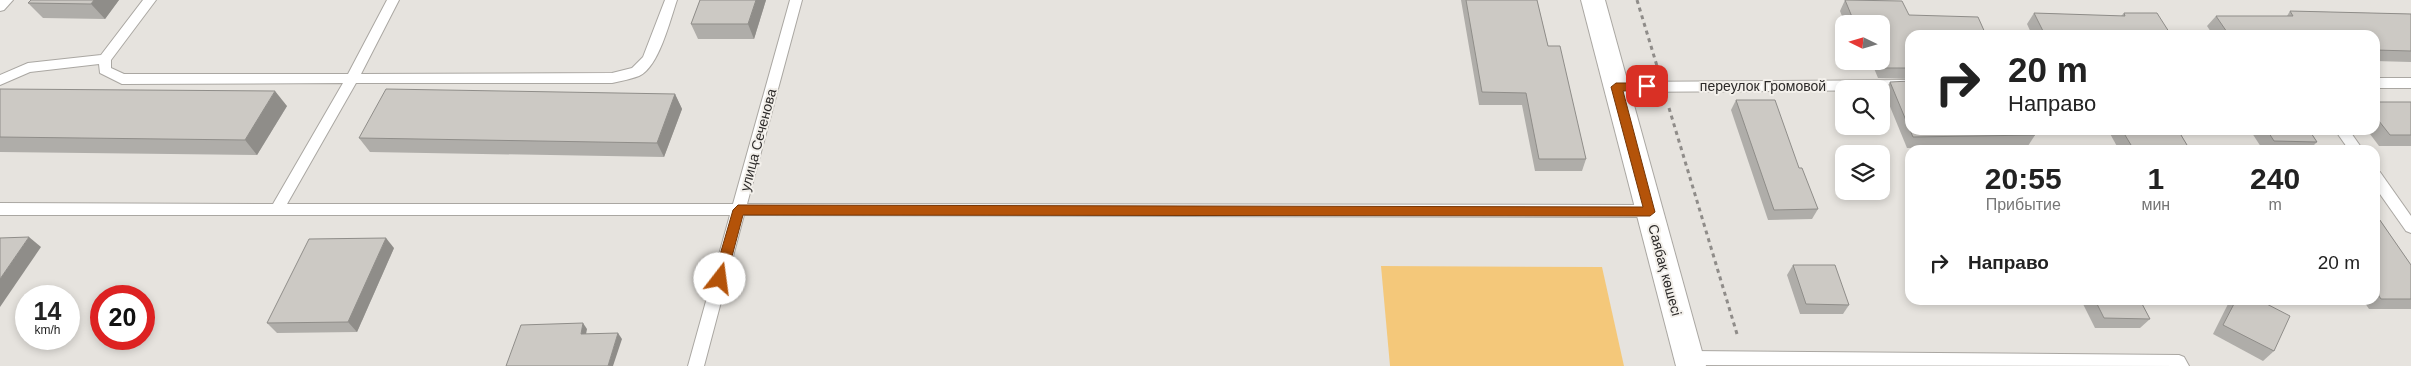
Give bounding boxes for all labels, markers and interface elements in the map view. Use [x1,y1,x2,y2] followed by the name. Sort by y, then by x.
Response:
[1835,15,1890,70] north arrow
[1835,15,1890,200] map controls
[1925,50,1990,115] icon: right
[2008,50,2088,89] text: 20 m
[1626,65,1668,107] pin
[1633,72,1661,100] icon: arrive
[1700,78,1826,94] street label: переулок Громовой
[1835,80,1890,135] button: search
[737,87,779,193] street label: улица Сеченова
[2008,91,2096,116] text: Направо
[1835,145,1890,200] button: layers
[1985,162,2062,195] text: 20:55
[2147,162,2164,195] text: 1
[2250,162,2300,195] text: 240
[1986,196,2061,213] text: Прибытие
[2141,196,2170,213] text: мин
[2268,196,2282,213] text: m
[1645,222,1685,318] street label: Саябақ көшесі
[1925,249,1953,277] icon: right
[693,252,745,304] position arrow
[1968,252,2049,273] text: Направо
[2318,252,2360,273] text: 20 m
[90,285,155,350] speed limit sign: 20
[34,297,61,325] text: 14
[34,323,61,337] text: km/h

